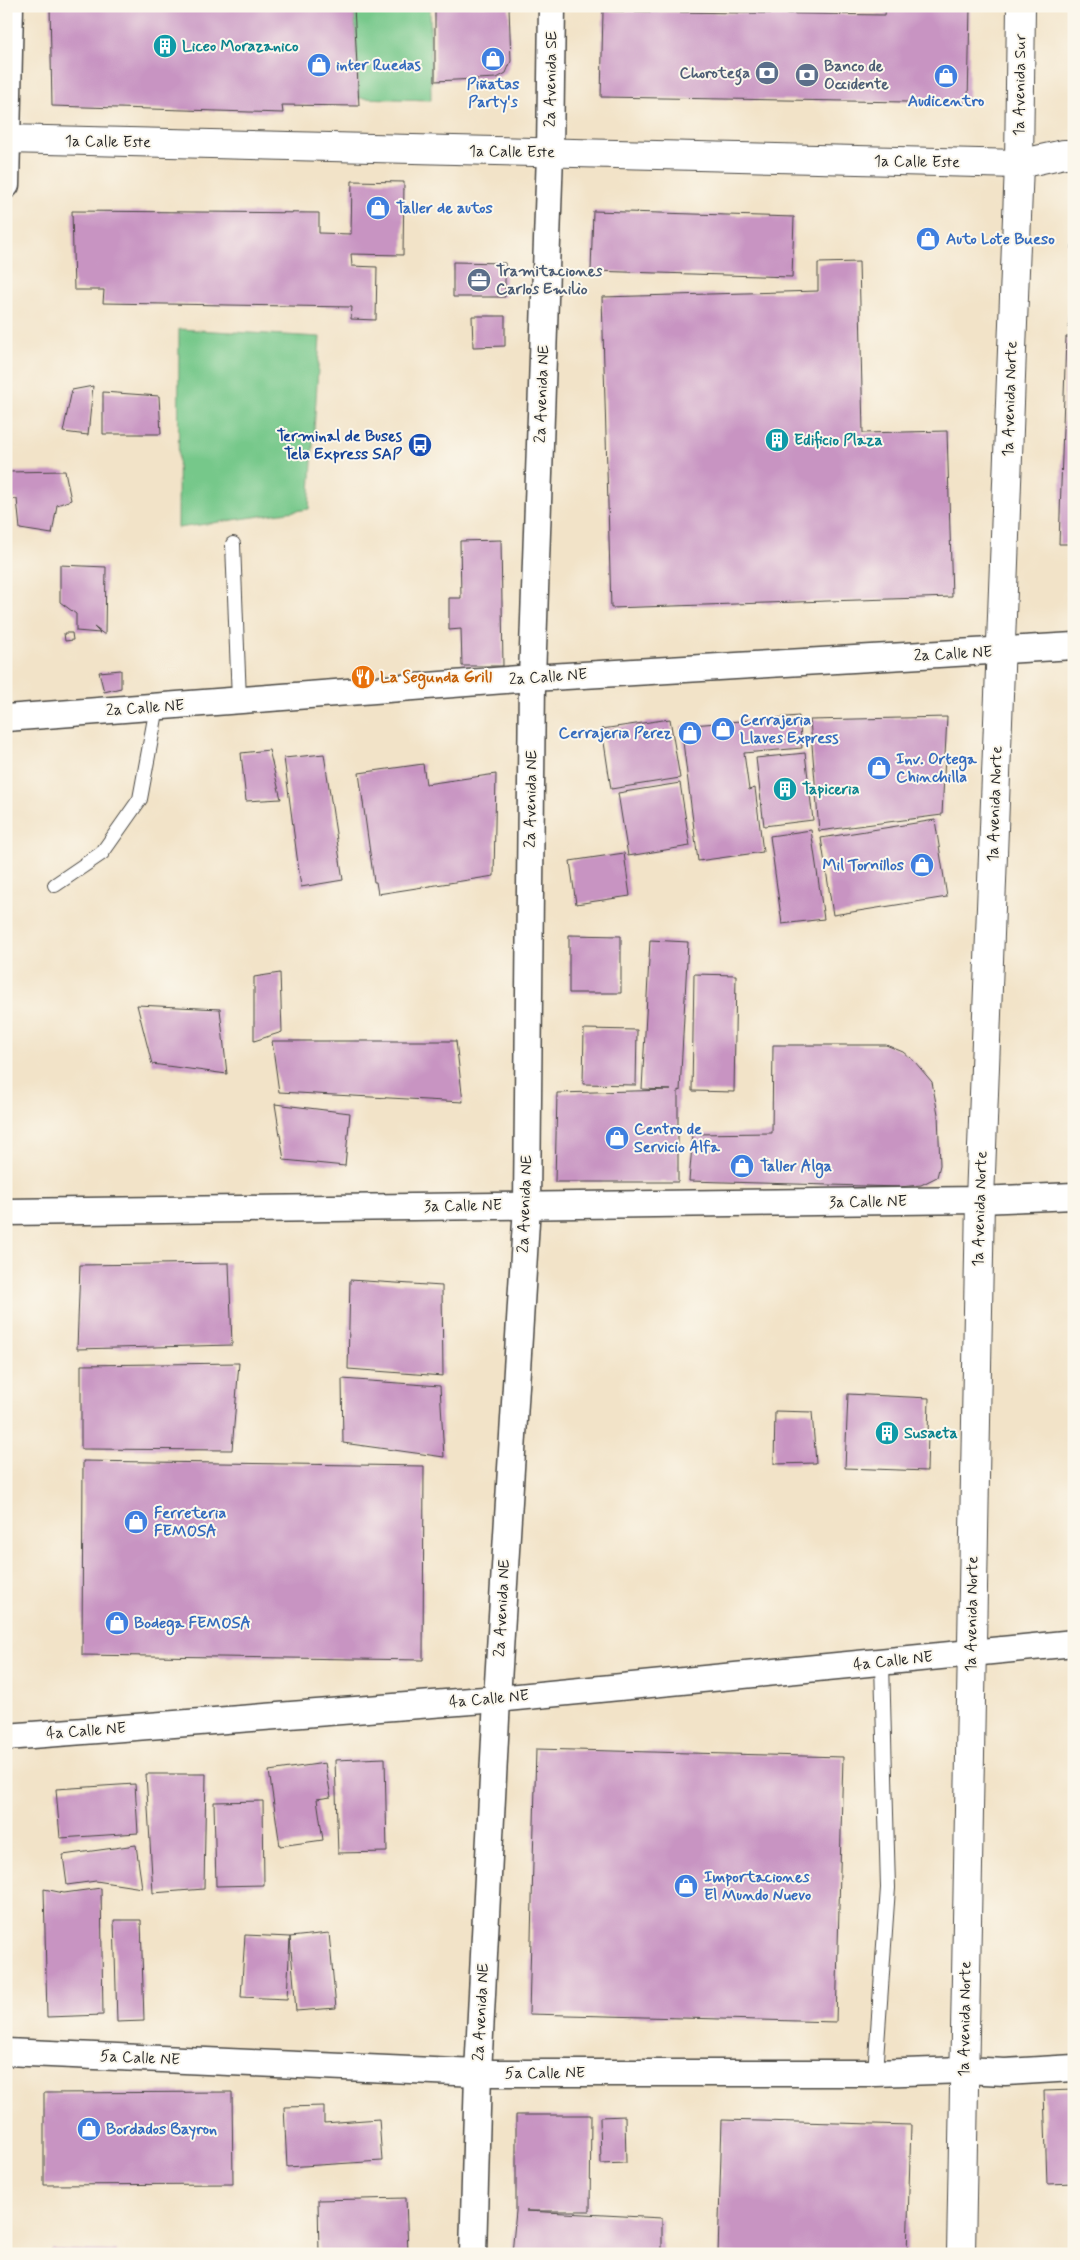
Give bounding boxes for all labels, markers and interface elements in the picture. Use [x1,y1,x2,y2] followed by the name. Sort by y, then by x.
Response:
[540,31,562,127] street label: 2a Avenida SE
[152,33,178,59] building icon: Liceo Morazanico
[1009,33,1031,136] street label: 1a Avenida Sur
[182,36,299,57] place label: Liceo Morazanico
[480,46,506,72] shop icon: Piñatas Party's
[306,52,332,78] shop icon: inter Ruedas
[336,55,422,76] place label: inter Ruedas
[824,56,889,95] place label: Banco de Occidente
[754,60,780,86] bank icon: Chorotega
[794,62,820,88] bank icon: Banco de Occidente
[680,63,750,86] place label: Chorotega
[933,63,959,89] shop icon: Audicentro
[467,74,519,113] place label: Piñatas Party's
[908,91,984,112] place label: Audicentro
[65,131,151,153] street label: 1a Calle Este
[469,141,555,163] street label: 1a Calle Este
[874,151,960,173] street label: 1a Calle Este
[365,195,391,221] shop icon: Taller de autos
[396,198,493,219] place label: Taller de autos
[915,226,941,252] shop icon: Auto Lote Bueso
[946,229,1055,250] place label: Auto Lote Bueso
[496,261,603,300] place label: Tramitaciones Carlos Emilio
[466,267,492,293] office icon: Tramitaciones Carlos Emilio
[997,341,1023,457] street label: 1a Avenida Norte
[530,345,554,443] street label: 2a Avenida NE
[277,426,403,465] place label: Terminal de Buses Tela Express SAP
[764,427,790,453] building icon: Edificio Plaza
[794,430,883,451] place label: Edificio Plaza
[407,432,433,458] bus stop icon: Terminal de Buses Tela Express SAP
[913,641,993,667] street label: 2a Calle NE
[350,664,376,690] restaurant icon: La Segunda Grill
[508,664,588,690] street label: 2a Calle NE
[380,667,492,690] place label: La Segunda Grill
[105,695,185,721] street label: 2a Calle NE
[740,710,839,749] place label: Cerrajeria Llaves Express
[710,716,736,742] shop icon: Cerrajeria Llaves Express
[677,720,703,746] shop icon: Cerrajeria Perez
[559,723,672,744] place label: Cerrajeria Perez
[982,746,1008,862] street label: 1a Avenida Norte
[896,749,977,788] place label: Inv. Ortega Chinchilla
[520,750,542,848] street label: 2a Avenida NE
[866,755,892,781] shop icon: Inv. Ortega Chinchilla
[772,776,798,802] building icon: Tapiceria
[802,779,860,800] place label: Tapiceria
[909,852,935,878] shop icon: Mil Tornillos
[823,855,904,876] place label: Mil Tornillos
[634,1119,720,1158] place label: Centro de Servicio Alfa
[604,1125,630,1151] shop icon: Centro de Servicio Alfa
[967,1151,993,1267] street label: 1a Avenida Norte
[729,1153,755,1179] shop icon: Taller Alga
[513,1155,537,1253] street label: 2a Avenida NE
[760,1156,832,1179] place label: Taller Alga
[829,1191,907,1213] street label: 3a Calle NE
[424,1195,502,1217] street label: 3a Calle NE
[874,1420,900,1446] building icon: Susaeta
[904,1423,958,1444] place label: Susaeta
[154,1503,226,1542] place label: Ferreteria FEMOSA
[123,1509,149,1535] shop icon: Ferreteria FEMOSA
[960,1556,984,1672] street label: 1a Avenida Norte
[489,1558,515,1658] street label: 2a Avenida NE
[104,1610,130,1636] shop icon: Bodega FEMOSA
[134,1613,251,1636] place label: Bodega FEMOSA
[852,1646,934,1676] street label: 4a Calle NE
[448,1685,530,1713] street label: 4a Calle NE
[45,1718,127,1744] street label: 4a Calle NE
[704,1867,811,1906] place label: Importaciones El Mundo Nuevo
[673,1873,699,1899] shop icon: Importaciones El Mundo Nuevo
[953,1961,977,2077] street label: 1a Avenida Norte
[468,1962,494,2062] street label: 2a Avenida NE
[99,2045,181,2071] street label: 5a Calle NE
[505,2063,585,2084] street label: 5a Calle NE
[76,2116,102,2142] shop icon: Bordados Bayron
[106,2119,217,2140] place label: Bordados Bayron

